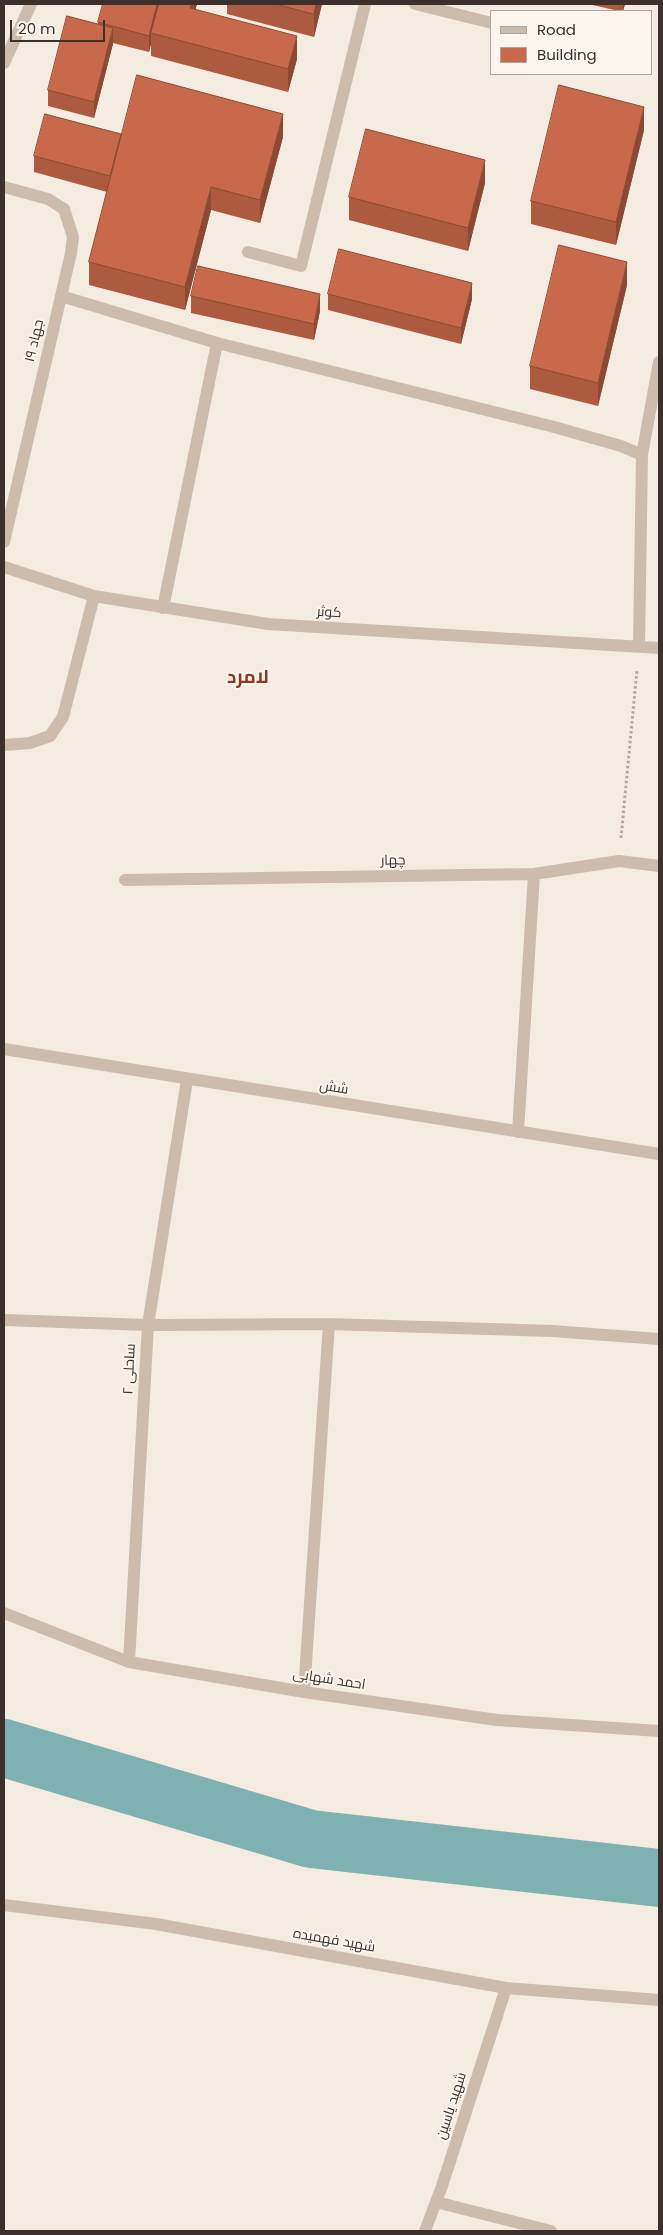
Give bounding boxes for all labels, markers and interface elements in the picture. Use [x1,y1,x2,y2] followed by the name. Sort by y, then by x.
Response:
[12,10,108,42] scale bar
[490,10,653,75] legend
[18,18,56,39] text: 20 m
[537,19,576,40] text: Road
[537,44,597,65] text: Building
[22,318,48,364] street label: جهاد ۱۹
[316,604,342,622] street label: کوثر
[227,667,269,689] district label: لامرد
[380,852,406,870] street label: چهار
[318,1077,350,1099] street label: شش
[120,1343,140,1395] street label: ساحلی ۲
[291,1666,367,1694] street label: احمد شهابی
[292,1926,376,1956] street label: شهید فهمیده
[433,2070,471,2142] street label: شهید یاسین

